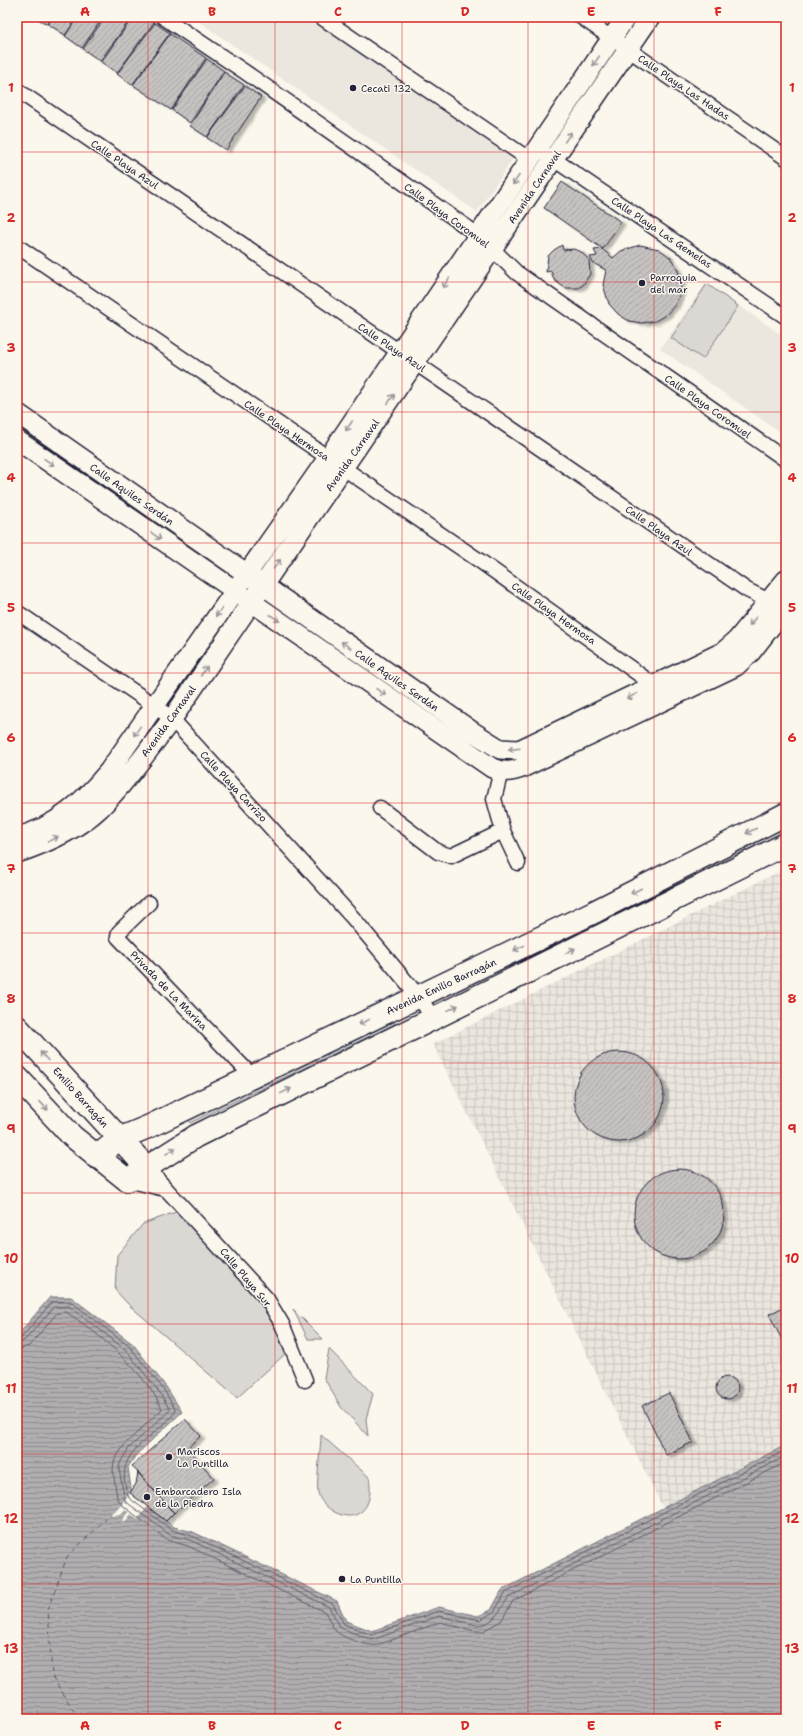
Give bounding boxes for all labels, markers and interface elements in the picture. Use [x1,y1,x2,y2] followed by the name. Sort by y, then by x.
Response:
[80,3,90,20] text: A
[208,3,216,20] text: B
[334,3,342,20] text: C
[460,3,470,20] text: D
[587,3,596,20] text: E
[714,3,722,20] text: F
[635,52,732,123] street label: Calle Playa Las Hadas
[592,55,600,66] one-way arrow
[8,79,14,96] text: 1
[789,79,795,96] text: 1
[361,82,411,95] place label: Cecati 132
[348,83,358,93] marker: Cecati 132
[565,131,573,143] one-way arrow
[88,137,161,192] street label: Calle Playa Azul
[505,148,564,226] street label: Avenida Carnaval
[512,174,520,185] one-way arrow
[402,180,492,251] street label: Calle Playa Coromuel
[609,194,715,271] street label: Calle Playa Las Gemelas
[6,209,16,226] text: 2
[787,209,797,226] text: 2
[650,271,697,296] place label: Parroquia del mar
[442,277,450,288] one-way arrow
[637,278,647,288] marker: Parroquia del mar
[355,320,428,375] street label: Calle Playa Azul
[6,339,16,356] text: 3
[787,339,797,356] text: 3
[662,372,753,441] street label: Calle Playa Coromuel
[387,394,395,405] one-way arrow
[242,397,332,464] street label: Calle Playa Hermosa
[323,417,382,494] street label: Avenida Carnaval
[345,420,354,431] one-way arrow
[43,458,54,466] one-way arrow
[87,461,176,528] street label: Calle Aquiles Serdán
[6,469,16,486] text: 4
[787,469,797,486] text: 4
[623,502,695,558] street label: Calle Playa Azul
[150,532,161,540] one-way arrow
[273,558,281,569] one-way arrow
[509,579,599,648] street label: Calle Playa Hermosa
[7,599,15,616] text: 5
[788,599,796,616] text: 5
[215,607,223,618] one-way arrow
[269,614,280,622] one-way arrow
[748,616,757,626] one-way arrow
[341,641,352,649] one-way arrow
[352,647,441,714] street label: Calle Aquiles Serdán
[200,666,208,677] one-way arrow
[138,683,199,760] street label: Avenida Carnaval
[376,688,387,696] one-way arrow
[626,693,638,700] one-way arrow
[133,725,141,736] one-way arrow
[6,729,16,746] text: 6
[787,729,797,746] text: 6
[508,746,521,753] one-way arrow
[197,748,270,825] street label: Calle Playa Carrizo
[746,828,758,836] one-way arrow
[47,835,59,842] one-way arrow
[6,860,16,877] text: 7
[787,860,797,877] text: 7
[630,888,642,895] one-way arrow
[513,945,525,952] one-way arrow
[563,947,575,954] one-way arrow
[127,948,210,1033] street label: Privada de La Marina
[384,955,498,1018] street label: Avenida Emilio Barragán
[6,990,16,1007] text: 8
[787,990,797,1007] text: 8
[447,1004,459,1011] one-way arrow
[358,1019,370,1026] one-way arrow
[39,1051,48,1061] one-way arrow
[50,1064,111,1130] street label: Emilio Barragán
[280,1087,292,1094] one-way arrow
[39,1100,48,1111] one-way arrow
[6,1120,16,1137] text: 9
[787,1120,797,1137] text: 9
[165,1147,176,1155] one-way arrow
[217,1245,274,1310] street label: Calle Playa Sur
[4,1250,18,1267] text: 10
[785,1250,799,1267] text: 10
[5,1380,17,1397] text: 11
[786,1380,798,1397] text: 11
[177,1445,229,1470] place label: Mariscos La Puntilla
[164,1452,174,1462] marker: Mariscos La Puntilla
[155,1485,242,1510] place label: Embarcadero Isla de la Piedra
[142,1492,152,1502] marker: Embarcadero Isla de la Piedra
[4,1510,18,1527] text: 12
[785,1510,799,1527] text: 12
[350,1573,402,1586] place label: La Puntilla
[337,1574,347,1584] marker: La Puntilla
[4,1640,18,1657] text: 13
[785,1640,799,1657] text: 13
[80,1717,90,1734] text: A
[208,1717,216,1734] text: B
[334,1717,342,1734] text: C
[460,1717,470,1734] text: D
[587,1717,596,1734] text: E
[714,1717,722,1734] text: F

